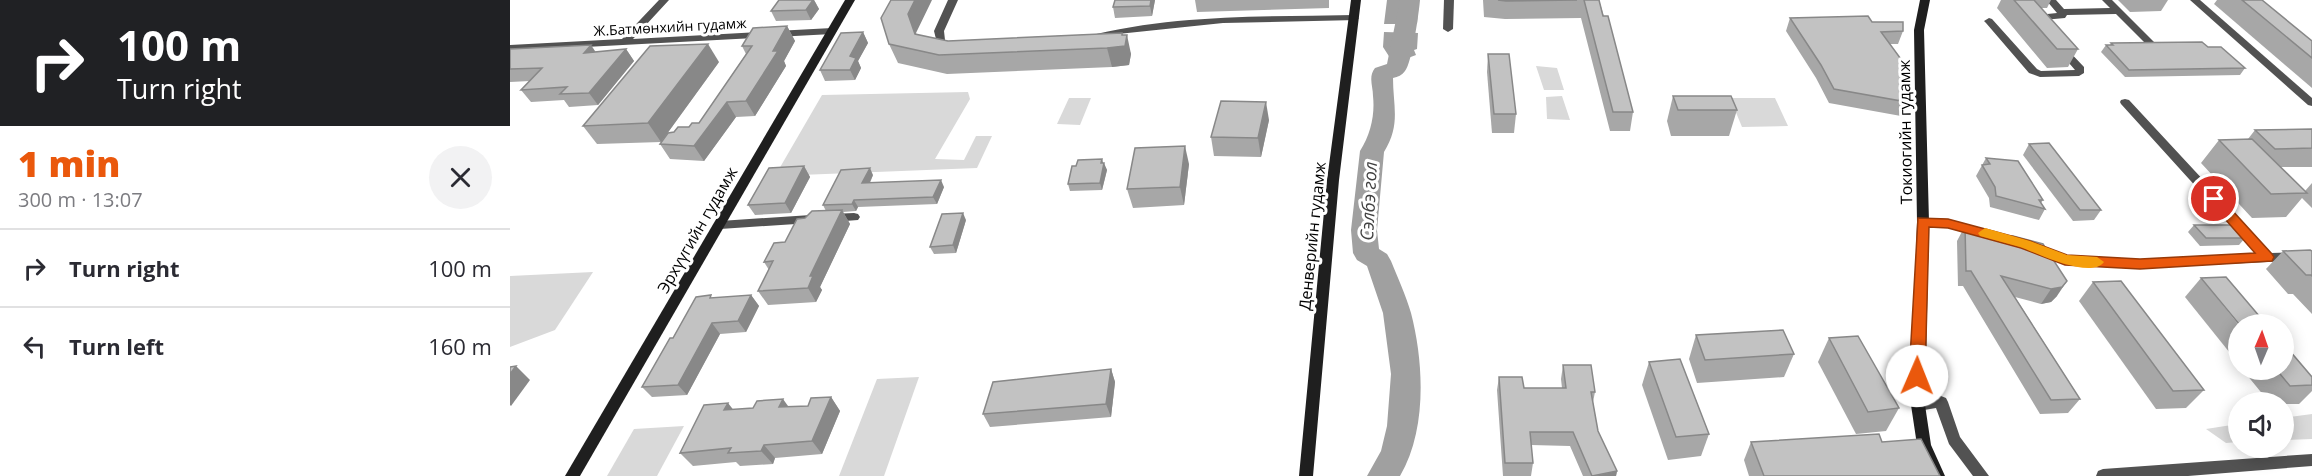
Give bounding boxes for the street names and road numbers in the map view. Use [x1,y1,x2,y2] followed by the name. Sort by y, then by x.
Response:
[593,13,748,40] street label: Ж.Батмөнхийн гудамж
[1893,59,1917,204] street label: Токиогийн гудамж
[1293,160,1331,311] street label: Денверийн гудамж
[652,163,742,297] street label: Эрхүүгийн гудамж

